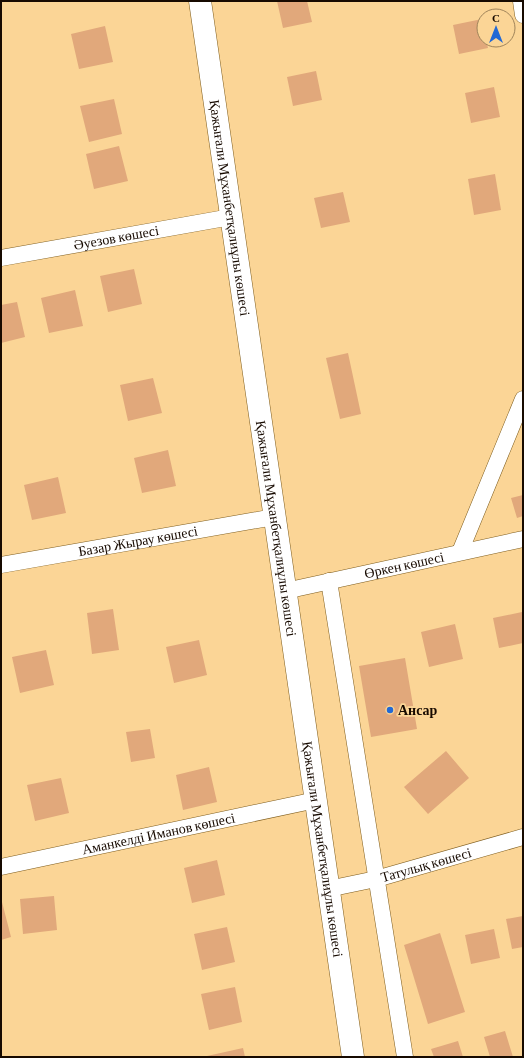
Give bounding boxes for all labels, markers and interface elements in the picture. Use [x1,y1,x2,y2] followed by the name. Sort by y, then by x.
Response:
[476,8,516,48] north arrow
[492,12,500,24] text: С
[206,99,254,317] street label: Қажығали Мұханбетқалиұлы көшесі
[72,222,160,253] street label: Әуезов көшесі
[253,419,300,638] street label: Қажығали Мұханбетқалиұлы көшесі
[77,523,199,559] street label: Базар Жырау көшесі
[363,548,446,581] street label: Өркен көшесі
[398,702,438,718] place label: Ансар
[385,705,395,715] marker: Ансар
[299,740,346,958] street label: Қажығали Мұханбетқалиұлы көшесі
[80,809,237,858] street label: Аманкелді Иманов көшесі
[379,844,473,885] street label: Татулық көшесі

